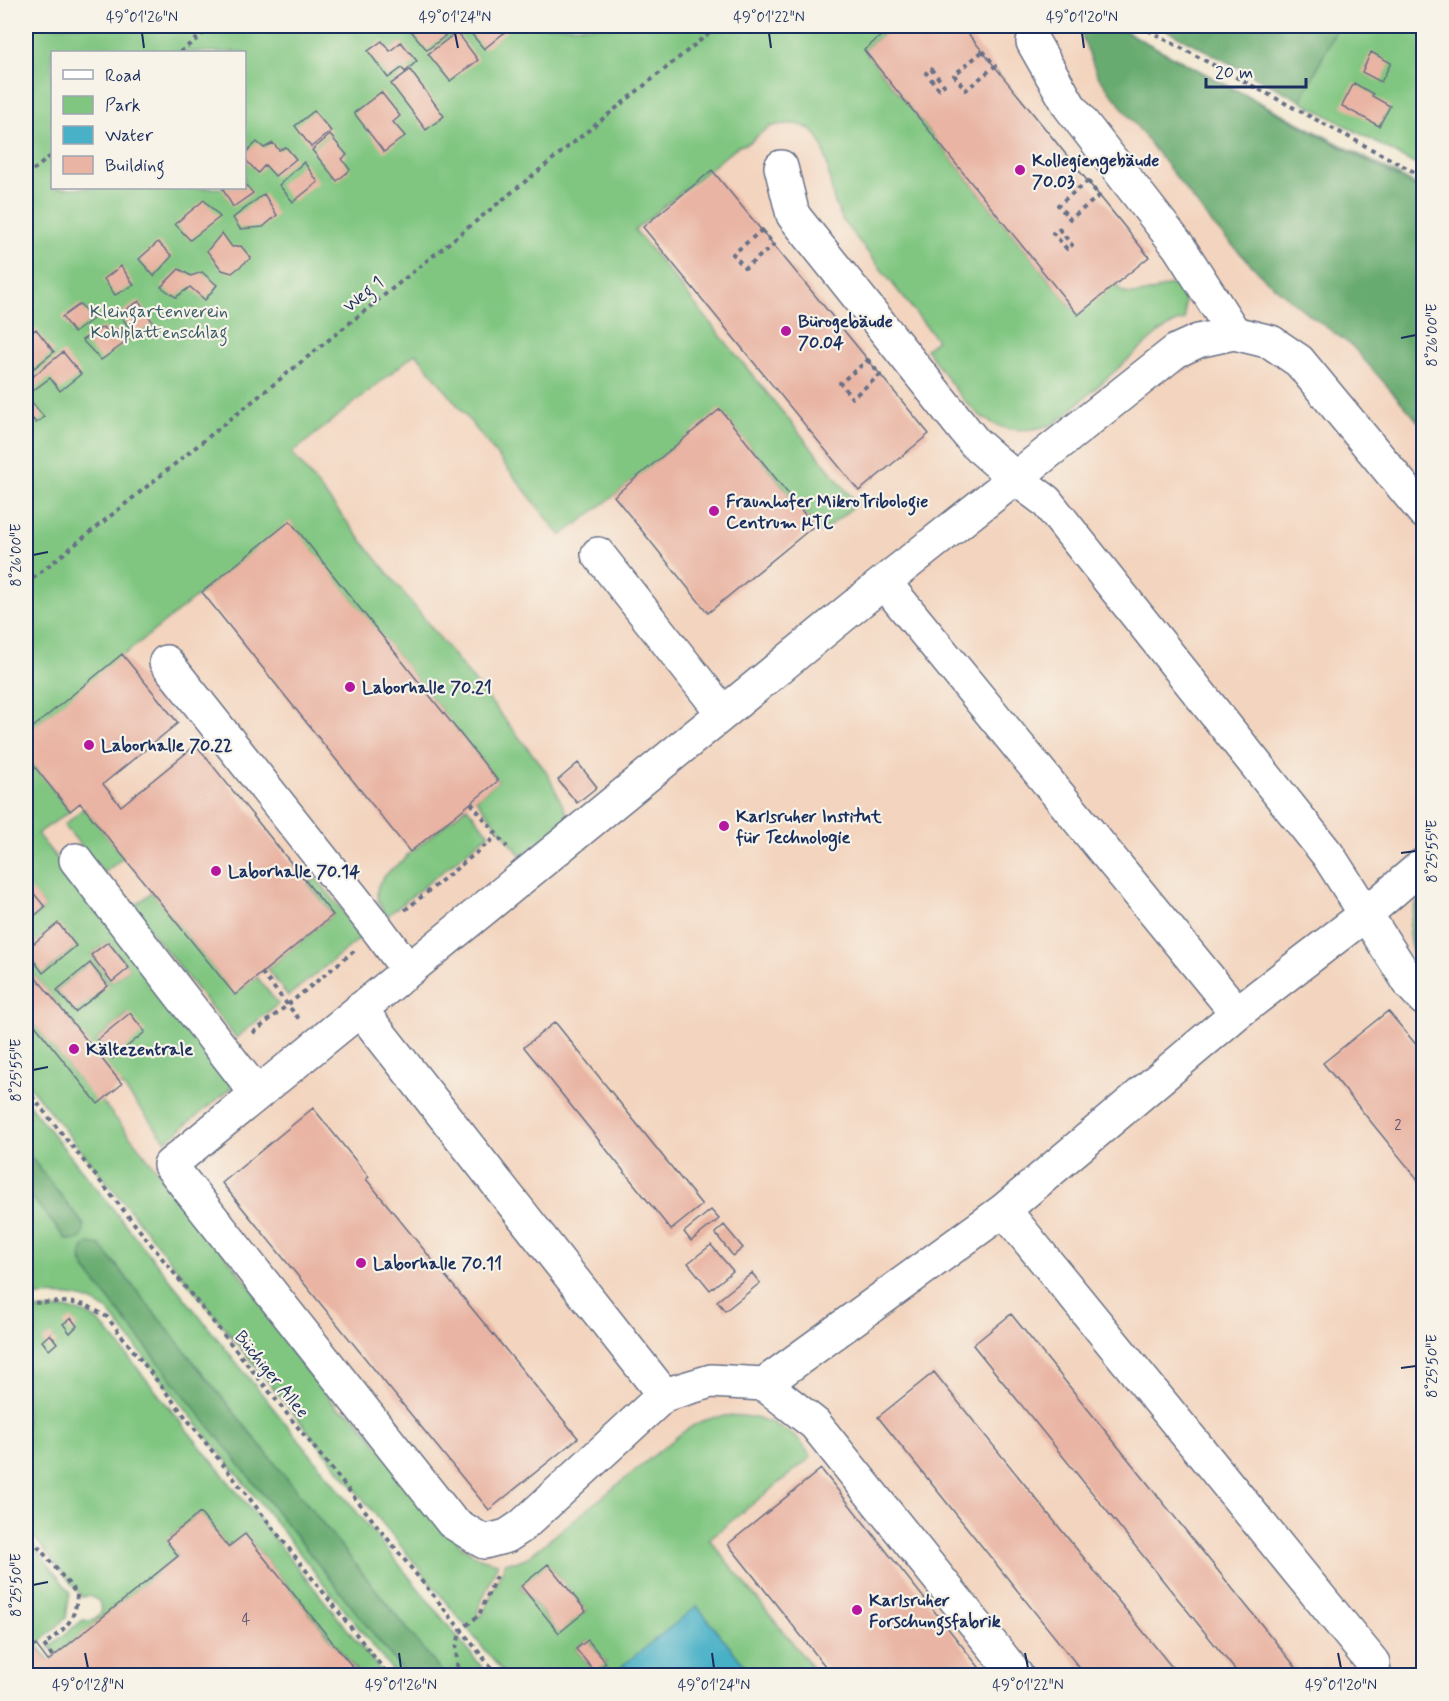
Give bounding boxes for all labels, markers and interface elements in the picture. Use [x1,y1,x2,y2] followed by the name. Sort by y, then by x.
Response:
[106,8,178,28] text: 49°01'26"N
[419,8,491,28] text: 49°01'24"N
[733,8,805,28] text: 49°01'22"N
[1046,8,1118,28] text: 49°01'20"N
[51,51,246,189] legend
[1206,51,1306,89] scale bar
[1215,61,1253,85] text: 20 m
[105,64,141,88] text: Road
[105,94,141,118] text: Park
[105,124,154,148] text: Water
[1032,149,1159,194] place label: Kollegiengebäude 70.03
[105,154,165,180] text: Building
[1013,163,1027,177] marker: Kollegiengebäude 70.03
[338,271,390,320] street label: Weg 1
[90,300,228,347] park label: Kleingartenverein Kohlplattenschlag
[1423,303,1443,367] text: 8°26'00"E
[798,310,893,355] place label: Bürogebäude 70.04
[779,324,793,338] marker: Bürogebäude 70.04
[726,490,928,535] place label: Fraunhofer MikroTribologie Centrum µTC
[707,504,721,518] marker: Fraunhofer MikroTribologie Centrum µTC
[7,523,27,587] text: 8°26'00"E
[362,676,492,700] place label: Laborhalle 70.21
[343,680,357,694] marker: Laborhalle 70.21
[101,734,232,758] place label: Laborhalle 70.22
[82,738,96,752] marker: Laborhalle 70.22
[735,805,882,852] place label: Karlsruher Institut für Technologie
[717,819,731,833] marker: Karlsruher Institut für Technologie
[1423,819,1443,883] text: 8°25'55"E
[228,860,360,884] place label: Laborhalle 70.14
[209,864,223,878] marker: Laborhalle 70.14
[7,1038,27,1102] text: 8°25'55"E
[86,1038,193,1062] place label: Kältezentrale
[67,1042,81,1056] marker: Kältezentrale
[1394,1116,1402,1136] house number: 2
[373,1252,502,1276] place label: Laborhalle 70.11
[354,1256,368,1270] marker: Laborhalle 70.11
[228,1326,314,1423] street label: Büchiger Allee
[1423,1334,1443,1398] text: 8°25'50"E
[7,1553,27,1617] text: 8°25'50"E
[869,1589,1001,1636] place label: Karlsruher Forschungsfabrik
[850,1603,864,1617] marker: Karlsruher Forschungsfabrik
[242,1610,251,1630] house number: 4
[52,1676,124,1696] text: 49°01'28"N
[365,1676,437,1696] text: 49°01'26"N
[678,1676,750,1696] text: 49°01'24"N
[992,1676,1064,1696] text: 49°01'22"N
[1305,1676,1377,1696] text: 49°01'20"N

